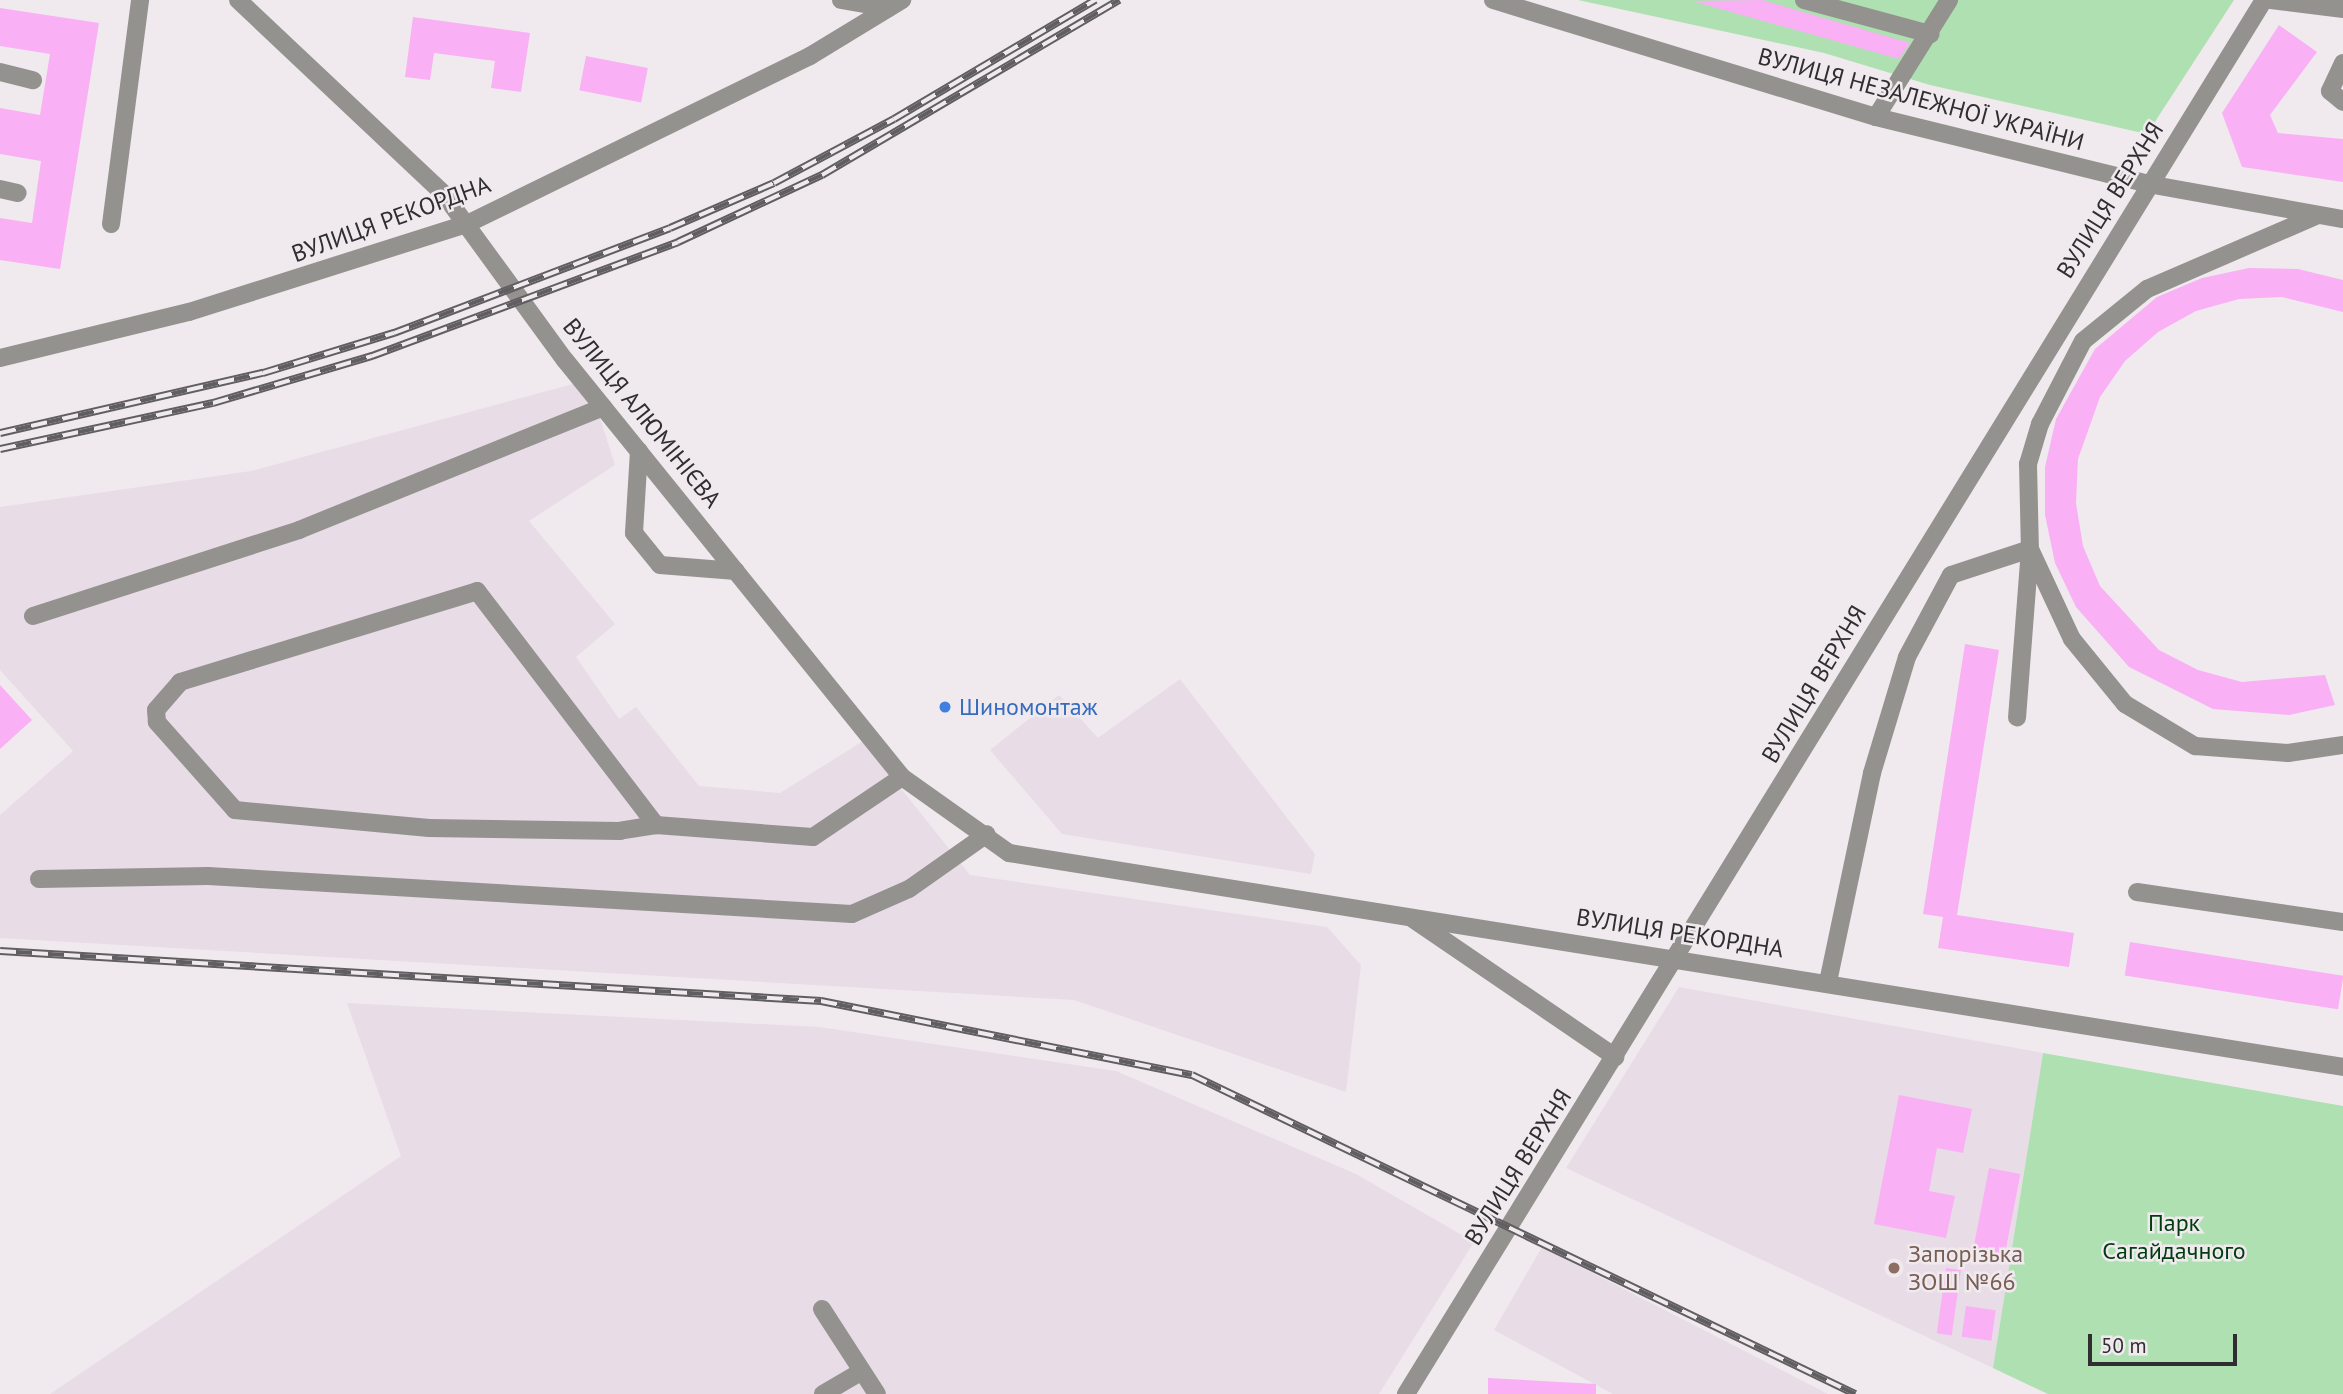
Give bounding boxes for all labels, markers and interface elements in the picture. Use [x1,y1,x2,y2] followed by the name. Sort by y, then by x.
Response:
[1755,42,2087,156] street label: ВУЛИЦЯ НЕЗАЛЕЖНОЇ УКРАЇНИ
[2050,117,2170,283] street label: ВУЛИЦЯ ВЕРХНЯ
[288,170,494,268] street label: ВУЛИЦЯ РЕКОРДНА
[557,312,727,514] street label: ВУЛИЦЯ АЛЮМІНІЄВА
[1756,600,1872,768] street label: ВУЛИЦЯ ВЕРХНЯ
[959,693,1098,721] place label: Шиномонтаж
[937,699,953,715] marker: Шиномонтаж
[1574,902,1786,964] street label: ВУЛИЦЯ РЕКОРДНА
[1458,1084,1578,1250] street label: ВУЛИЦЯ ВЕРХНЯ
[2102,1209,2246,1265] park label: Парк Сагайдачного
[1908,1240,2023,1296] place label: Запорізька ЗОШ №66
[1886,1260,1902,1276] marker: Запорізька ЗОШ №66
[2091,1320,2240,1364] scale bar
[2101,1332,2147,1359] text: 50 m

